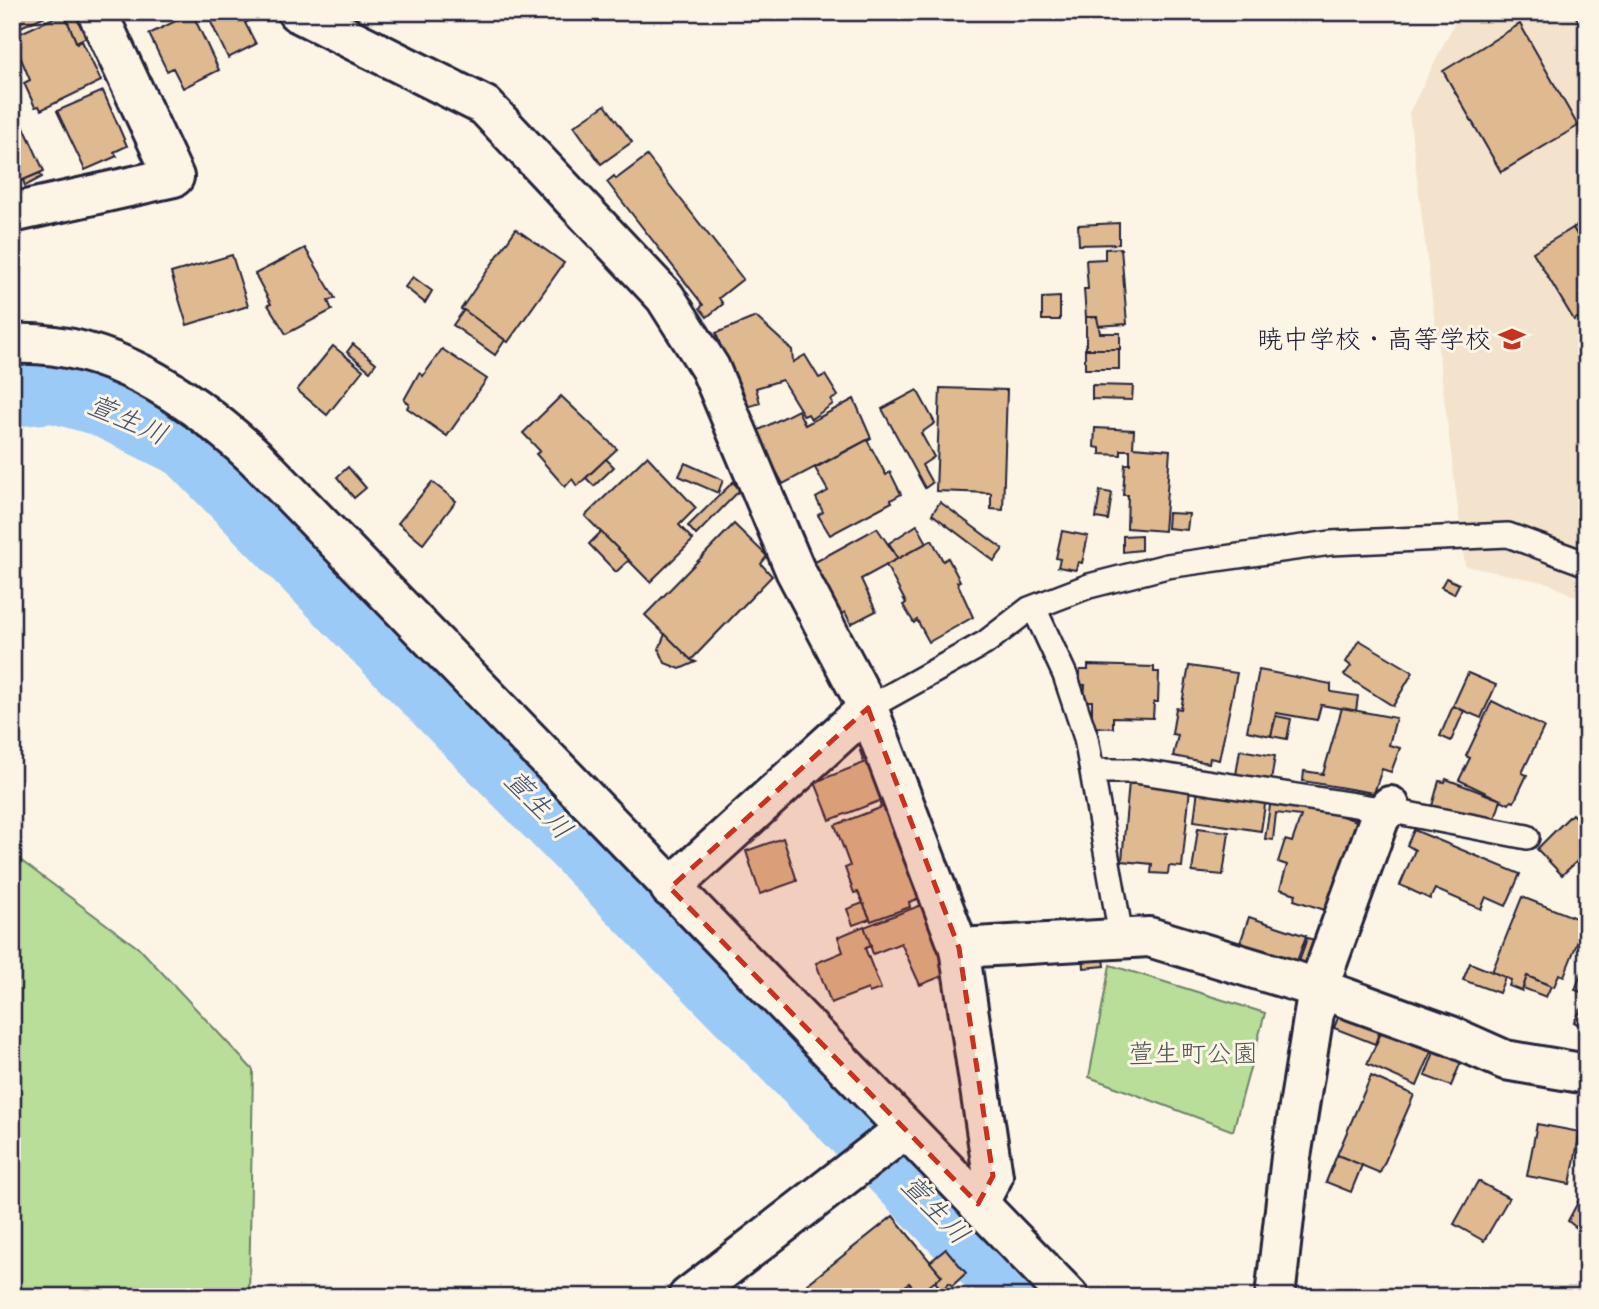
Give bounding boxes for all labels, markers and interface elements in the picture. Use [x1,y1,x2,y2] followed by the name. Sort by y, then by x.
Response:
[1257,322,1491,358] place label: 暁中学校・高等学校
[1497,324,1527,354] school or university icon: 暁中学校・高等学校
[81,385,174,455] water label: 萱生川
[495,761,581,849] water label: 萱生川
[1128,1036,1258,1072] park label: 萱生町公園
[892,1166,978,1254] water label: 萱生川

